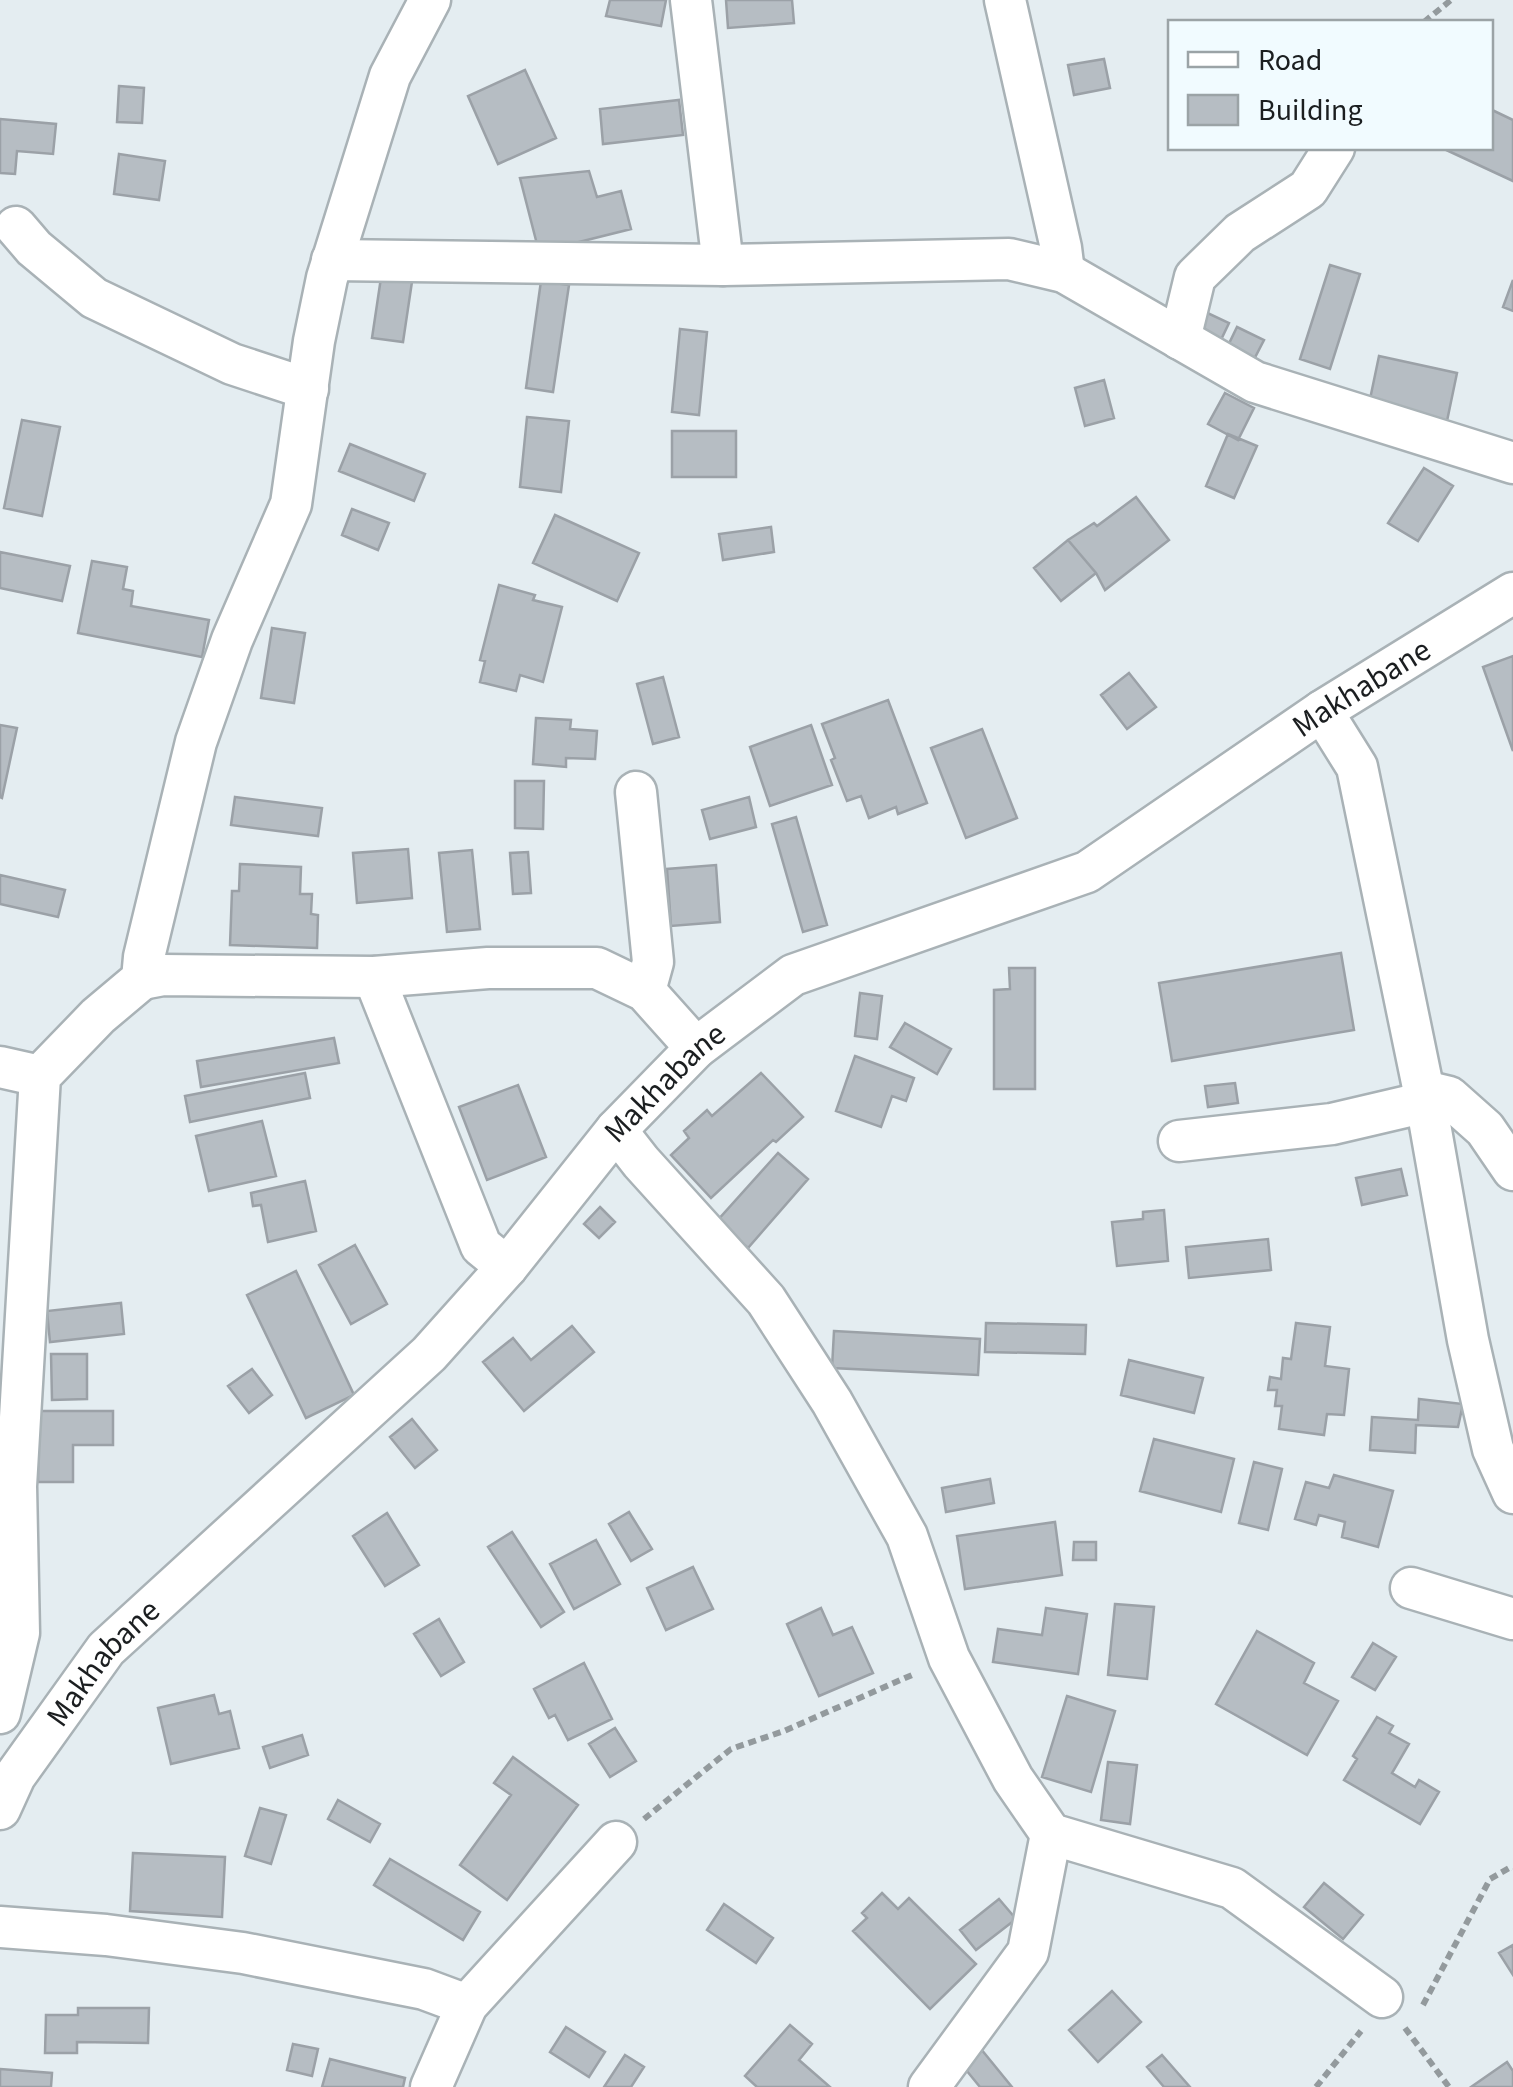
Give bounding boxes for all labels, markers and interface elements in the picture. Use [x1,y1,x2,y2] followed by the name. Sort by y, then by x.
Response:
[1168,20,1493,150] legend
[1258,39,1322,82] text: Road
[1258,89,1363,132] text: Building
[1283,627,1440,749] street label: Makhabane
[594,1012,736,1154] street label: Makhabane
[36,1589,170,1736] street label: Makhabane

